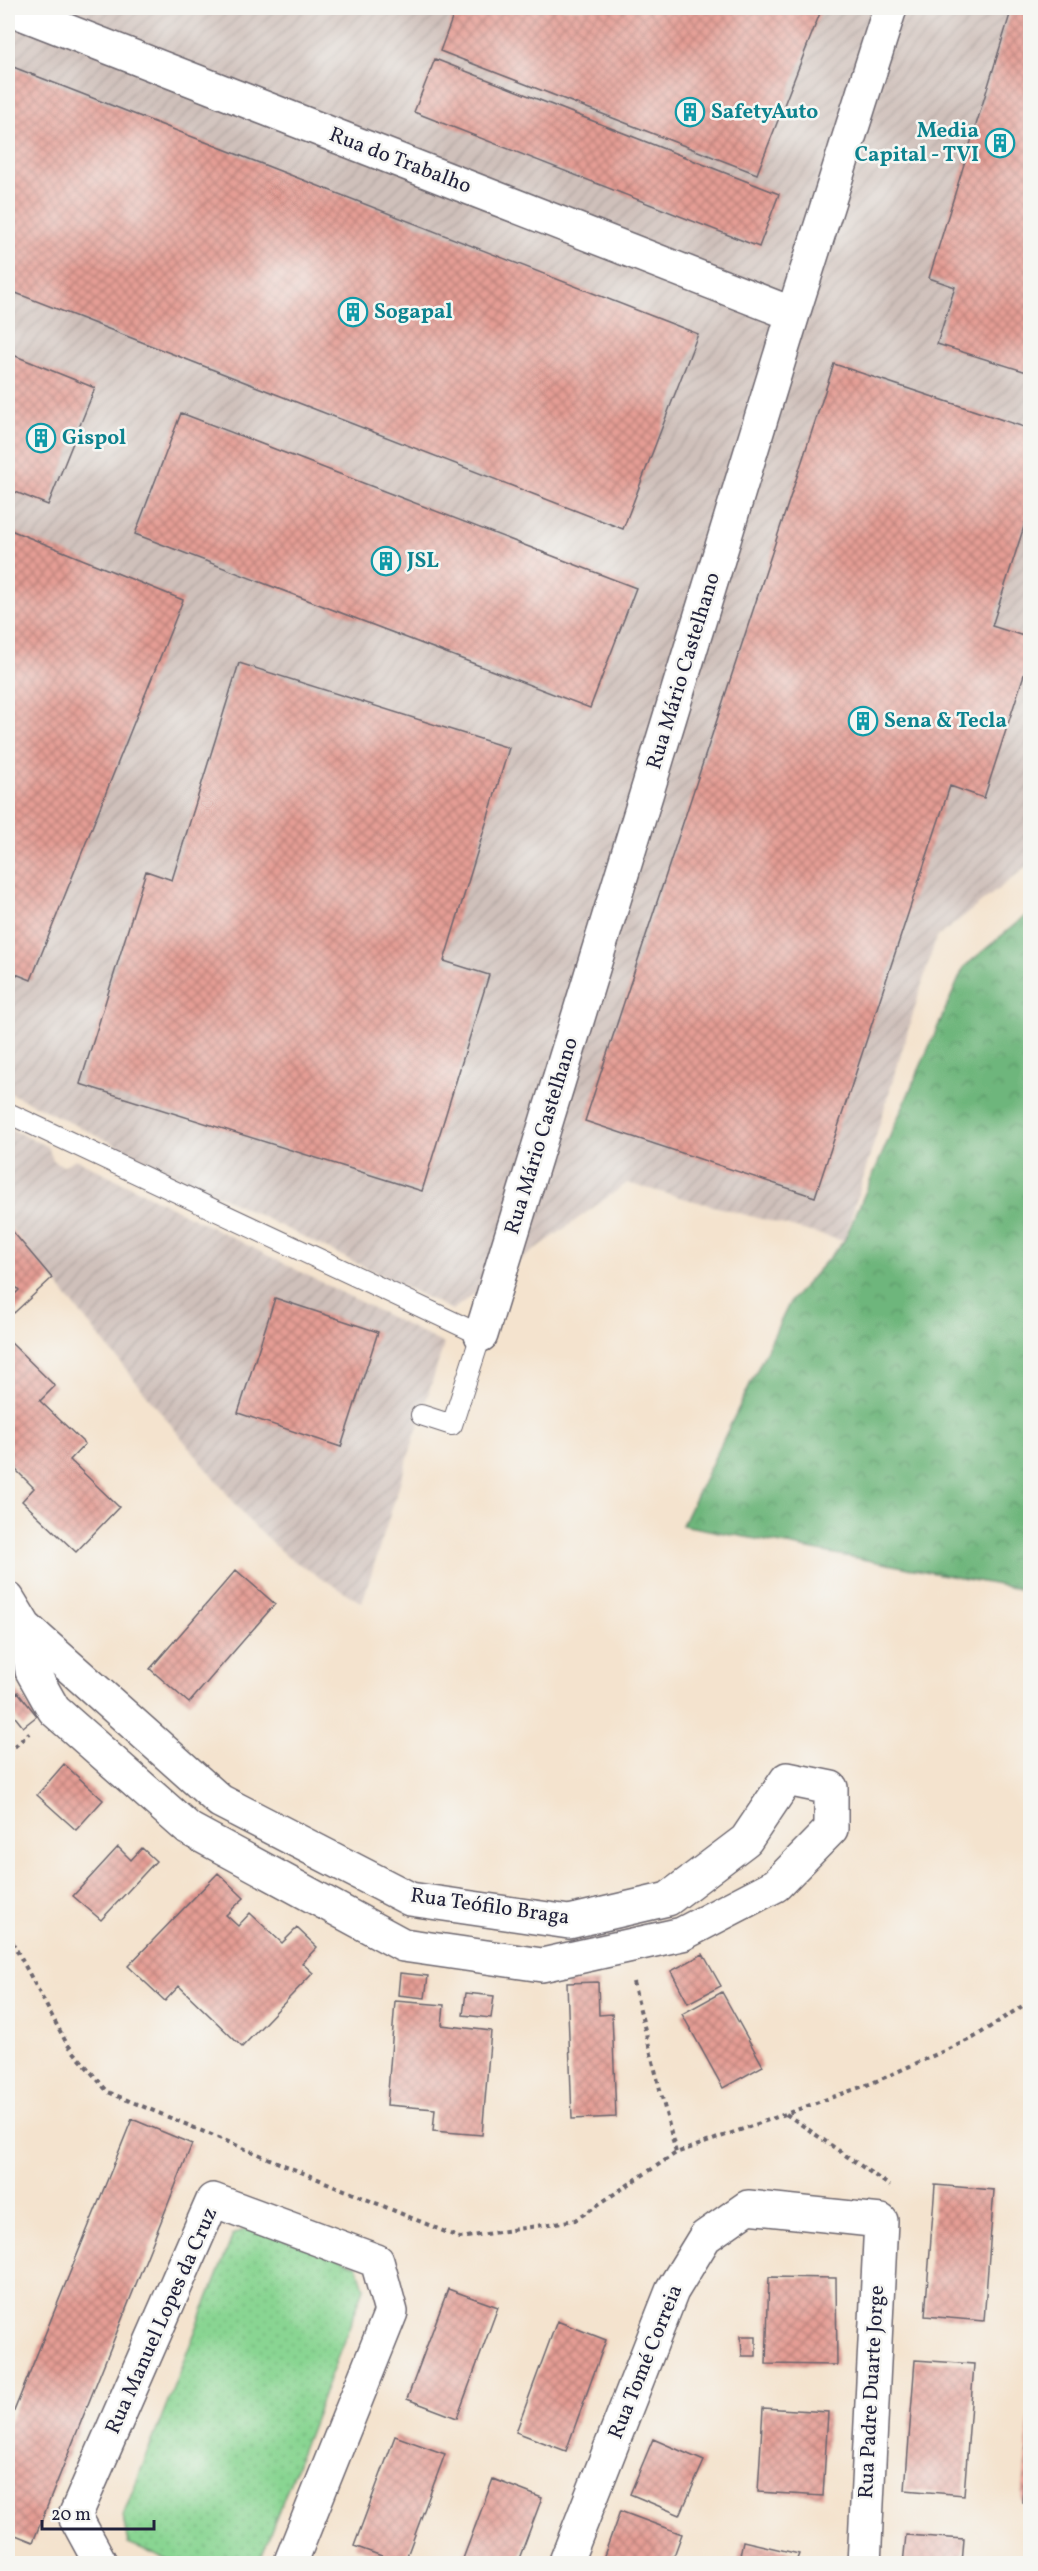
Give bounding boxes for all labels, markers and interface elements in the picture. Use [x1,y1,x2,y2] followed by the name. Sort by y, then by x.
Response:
[674,96,706,128] building icon: SafetyAuto
[711,98,818,127] place label: SafetyAuto
[855,117,979,170] place label: Media Capital - TVI
[325,121,475,201] street label: Rua do Trabalho
[984,127,1016,159] building icon: Media Capital - TVI
[337,296,369,328] building icon: Sogapal
[374,298,453,327] place label: Sogapal
[25,422,57,454] building icon: Gispol
[62,424,126,453] place label: Gispol
[370,545,402,577] building icon: JSL
[406,547,439,576] place label: JSL
[640,569,728,773] street label: Rua Mário Castelhano
[847,705,879,737] building icon: Sena & Tecla
[884,707,1007,736] place label: Sena & Tecla
[498,1034,586,1238] street label: Rua Mário Castelhano
[408,1881,572,1933] street label: Rua Teófilo Braga
[99,2203,225,2439] street label: Rua Manuel Lopes da Cruz
[602,2280,690,2444] street label: Rua Tomé Correia
[852,2285,892,2499] street label: Rua Padre Duarte Jorge
[42,2493,154,2531] scale bar
[51,2503,91,2528] text: 20 m

